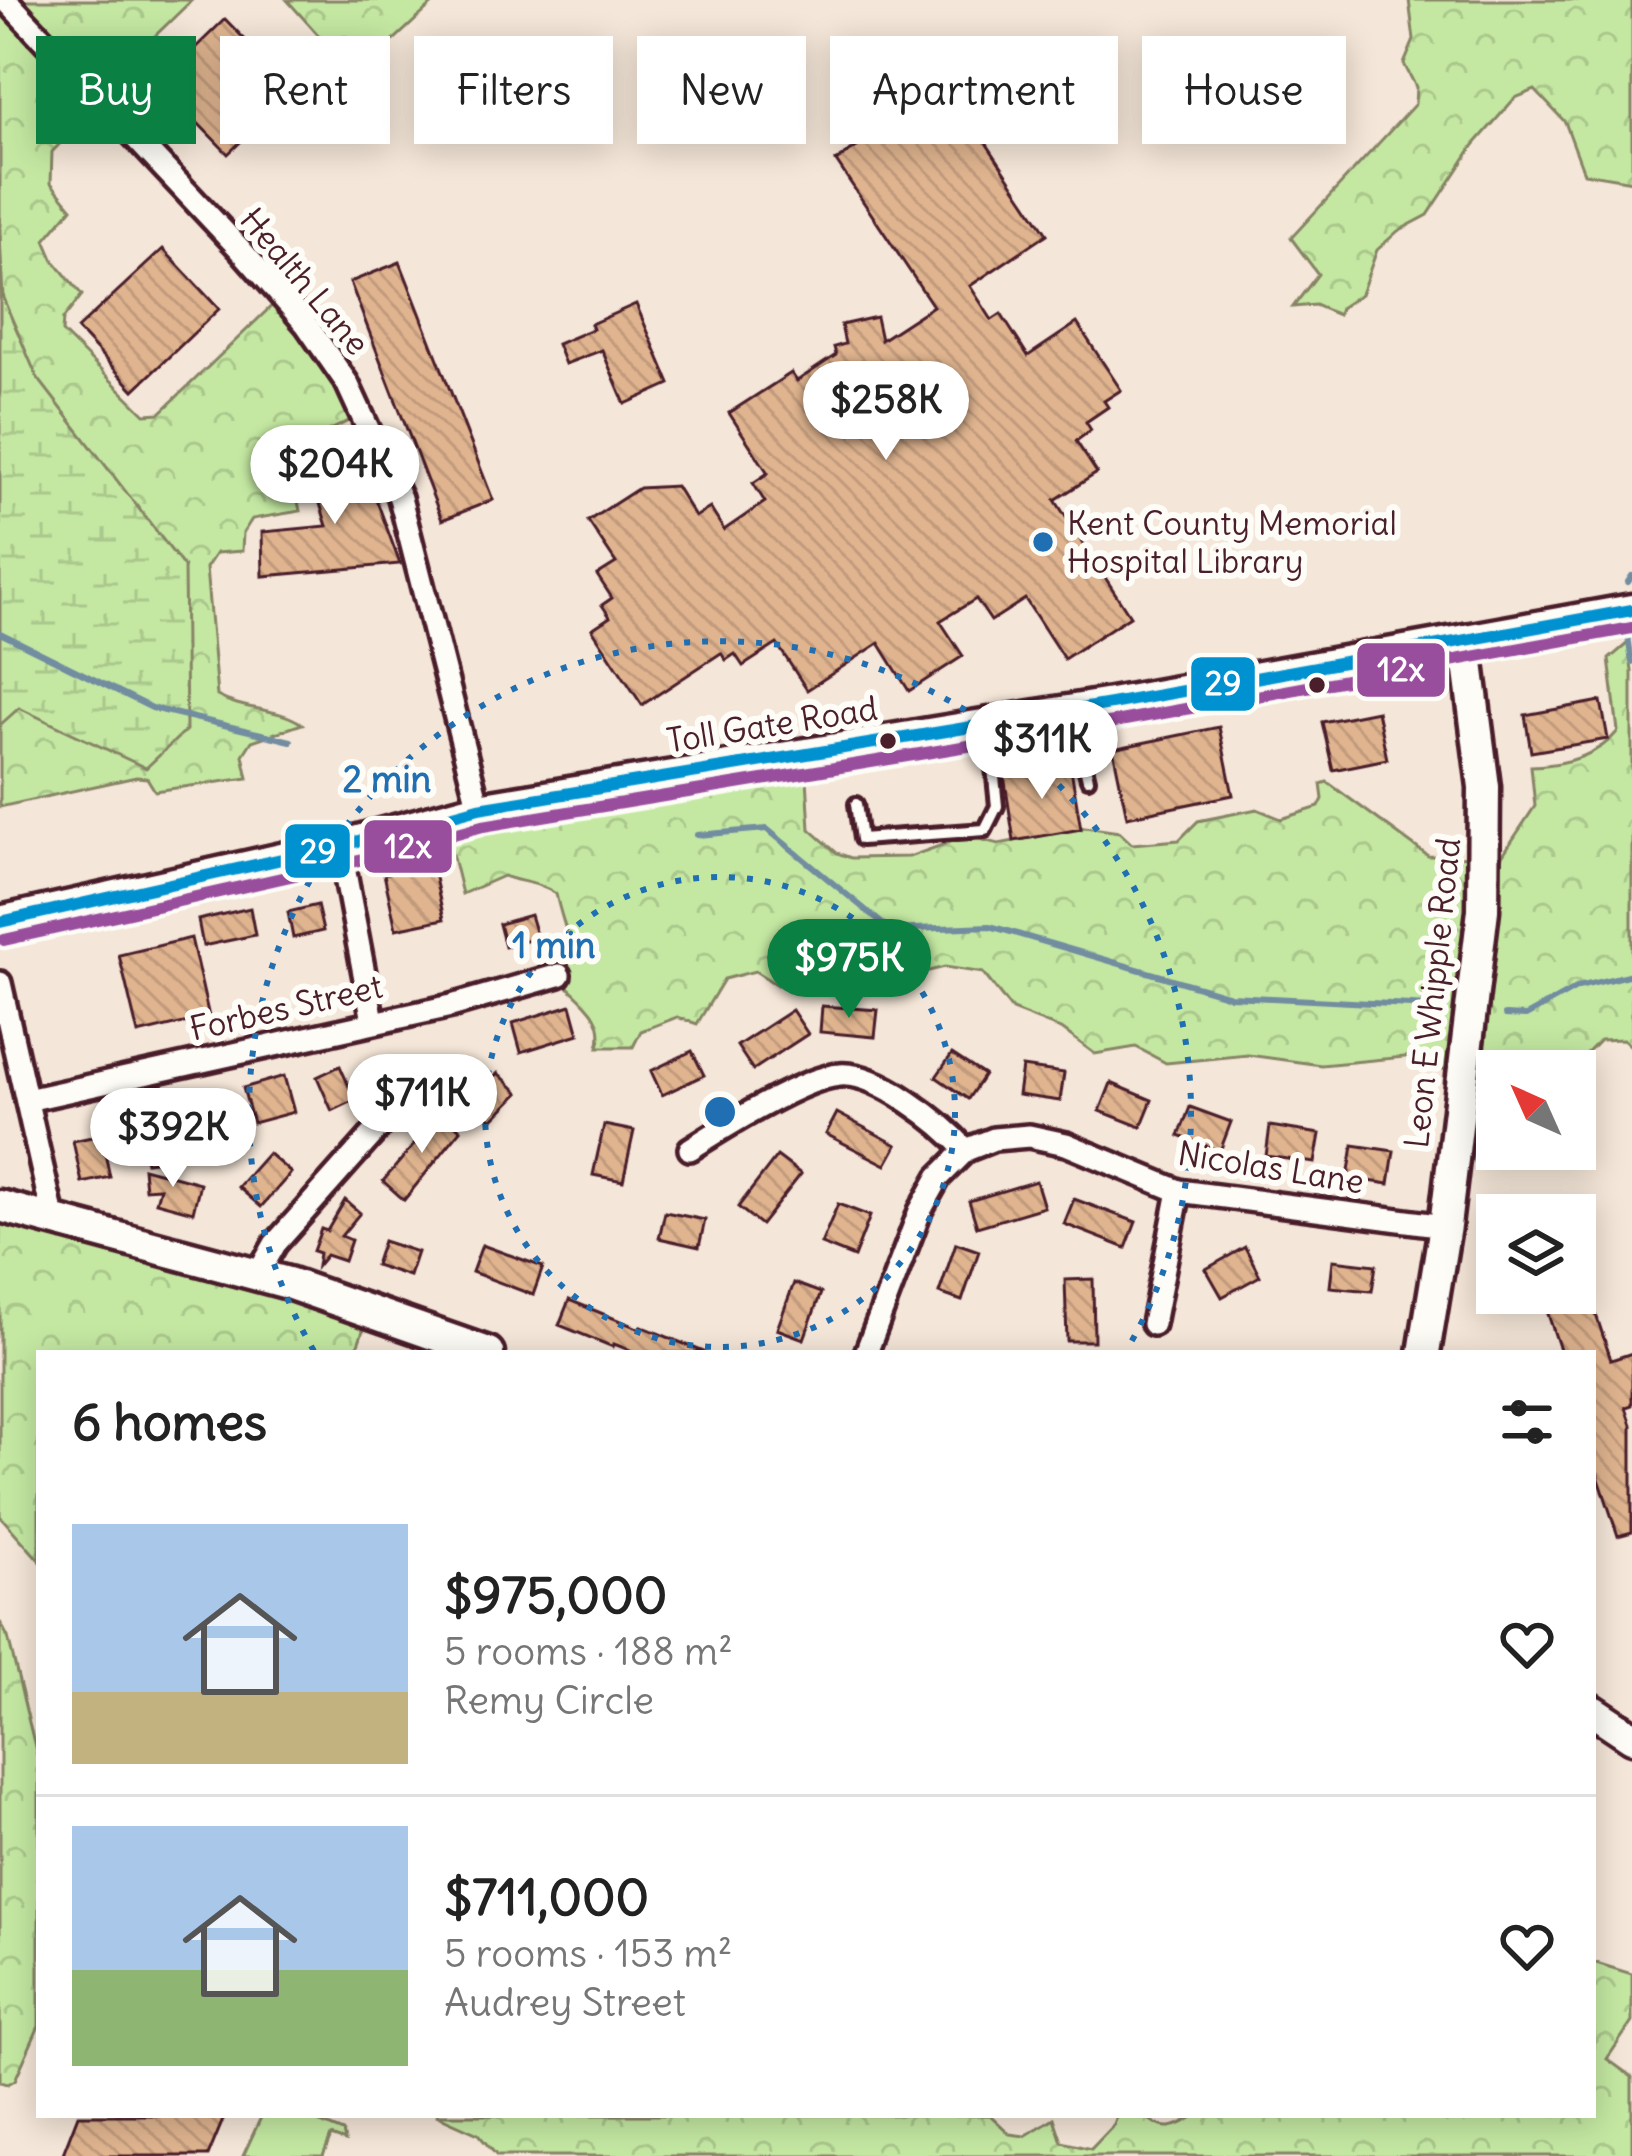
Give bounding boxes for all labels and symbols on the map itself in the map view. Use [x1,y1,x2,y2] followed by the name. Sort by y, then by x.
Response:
[231,199,379,363] street label: Health Lane
[802,361,970,463] pin: $258K
[251,425,419,527] pin: $204K
[1067,502,1397,582] place label: Kent County Memorial Hospital Library
[1030,529,1056,555] marker: Kent County Memorial Hospital Library
[1355,641,1447,699] line badge: 12x
[1377,648,1425,690] text: 12x
[1189,655,1257,713] line badge: 29
[1204,662,1242,704] text: 29
[1306,674,1328,696] unlabelled marker
[664,687,880,761] street label: Toll Gate Road
[958,700,1126,802] pin: $311K
[877,730,899,752] unlabelled marker
[343,757,432,802] text: 2 min
[362,818,454,875] line badge: 12x
[283,822,352,880] line badge: 29
[384,825,432,867] text: 12x
[299,830,337,872] text: 29
[1395,836,1469,1150] street label: Leon E Whipple Road
[765,919,933,1021] pin: $975K
[512,923,596,968] text: 1 min
[186,964,386,1050] street label: Forbes Street
[1476,1050,1596,1170] north arrow
[338,1054,506,1156] pin: $711K
[89,1088,257,1190] pin: $392K
[699,1091,741,1133] centre of rings
[1175,1132,1367,1202] street label: Nicolas Lane

